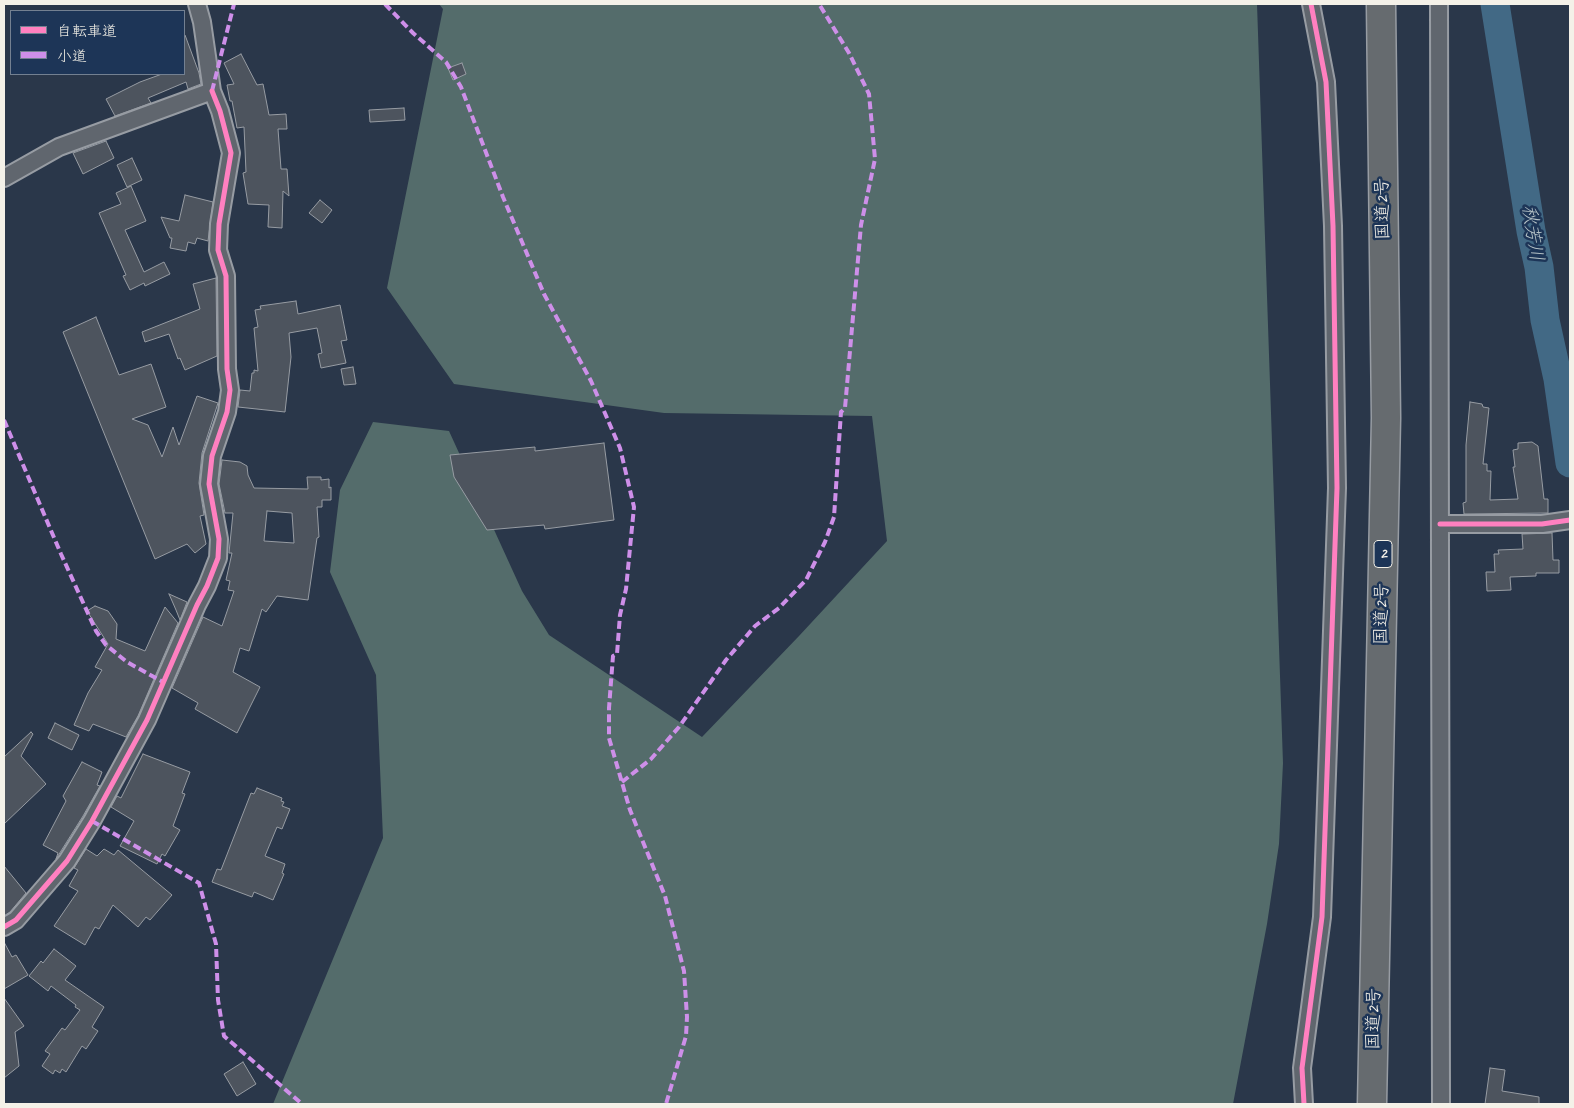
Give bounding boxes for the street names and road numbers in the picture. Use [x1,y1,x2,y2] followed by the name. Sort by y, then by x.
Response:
[1372,178,1394,240] street label: 国道2号
[1374,540,1392,568] road number: 2
[1371,583,1393,645] street label: 国道2号
[1363,988,1385,1050] street label: 国道2号

